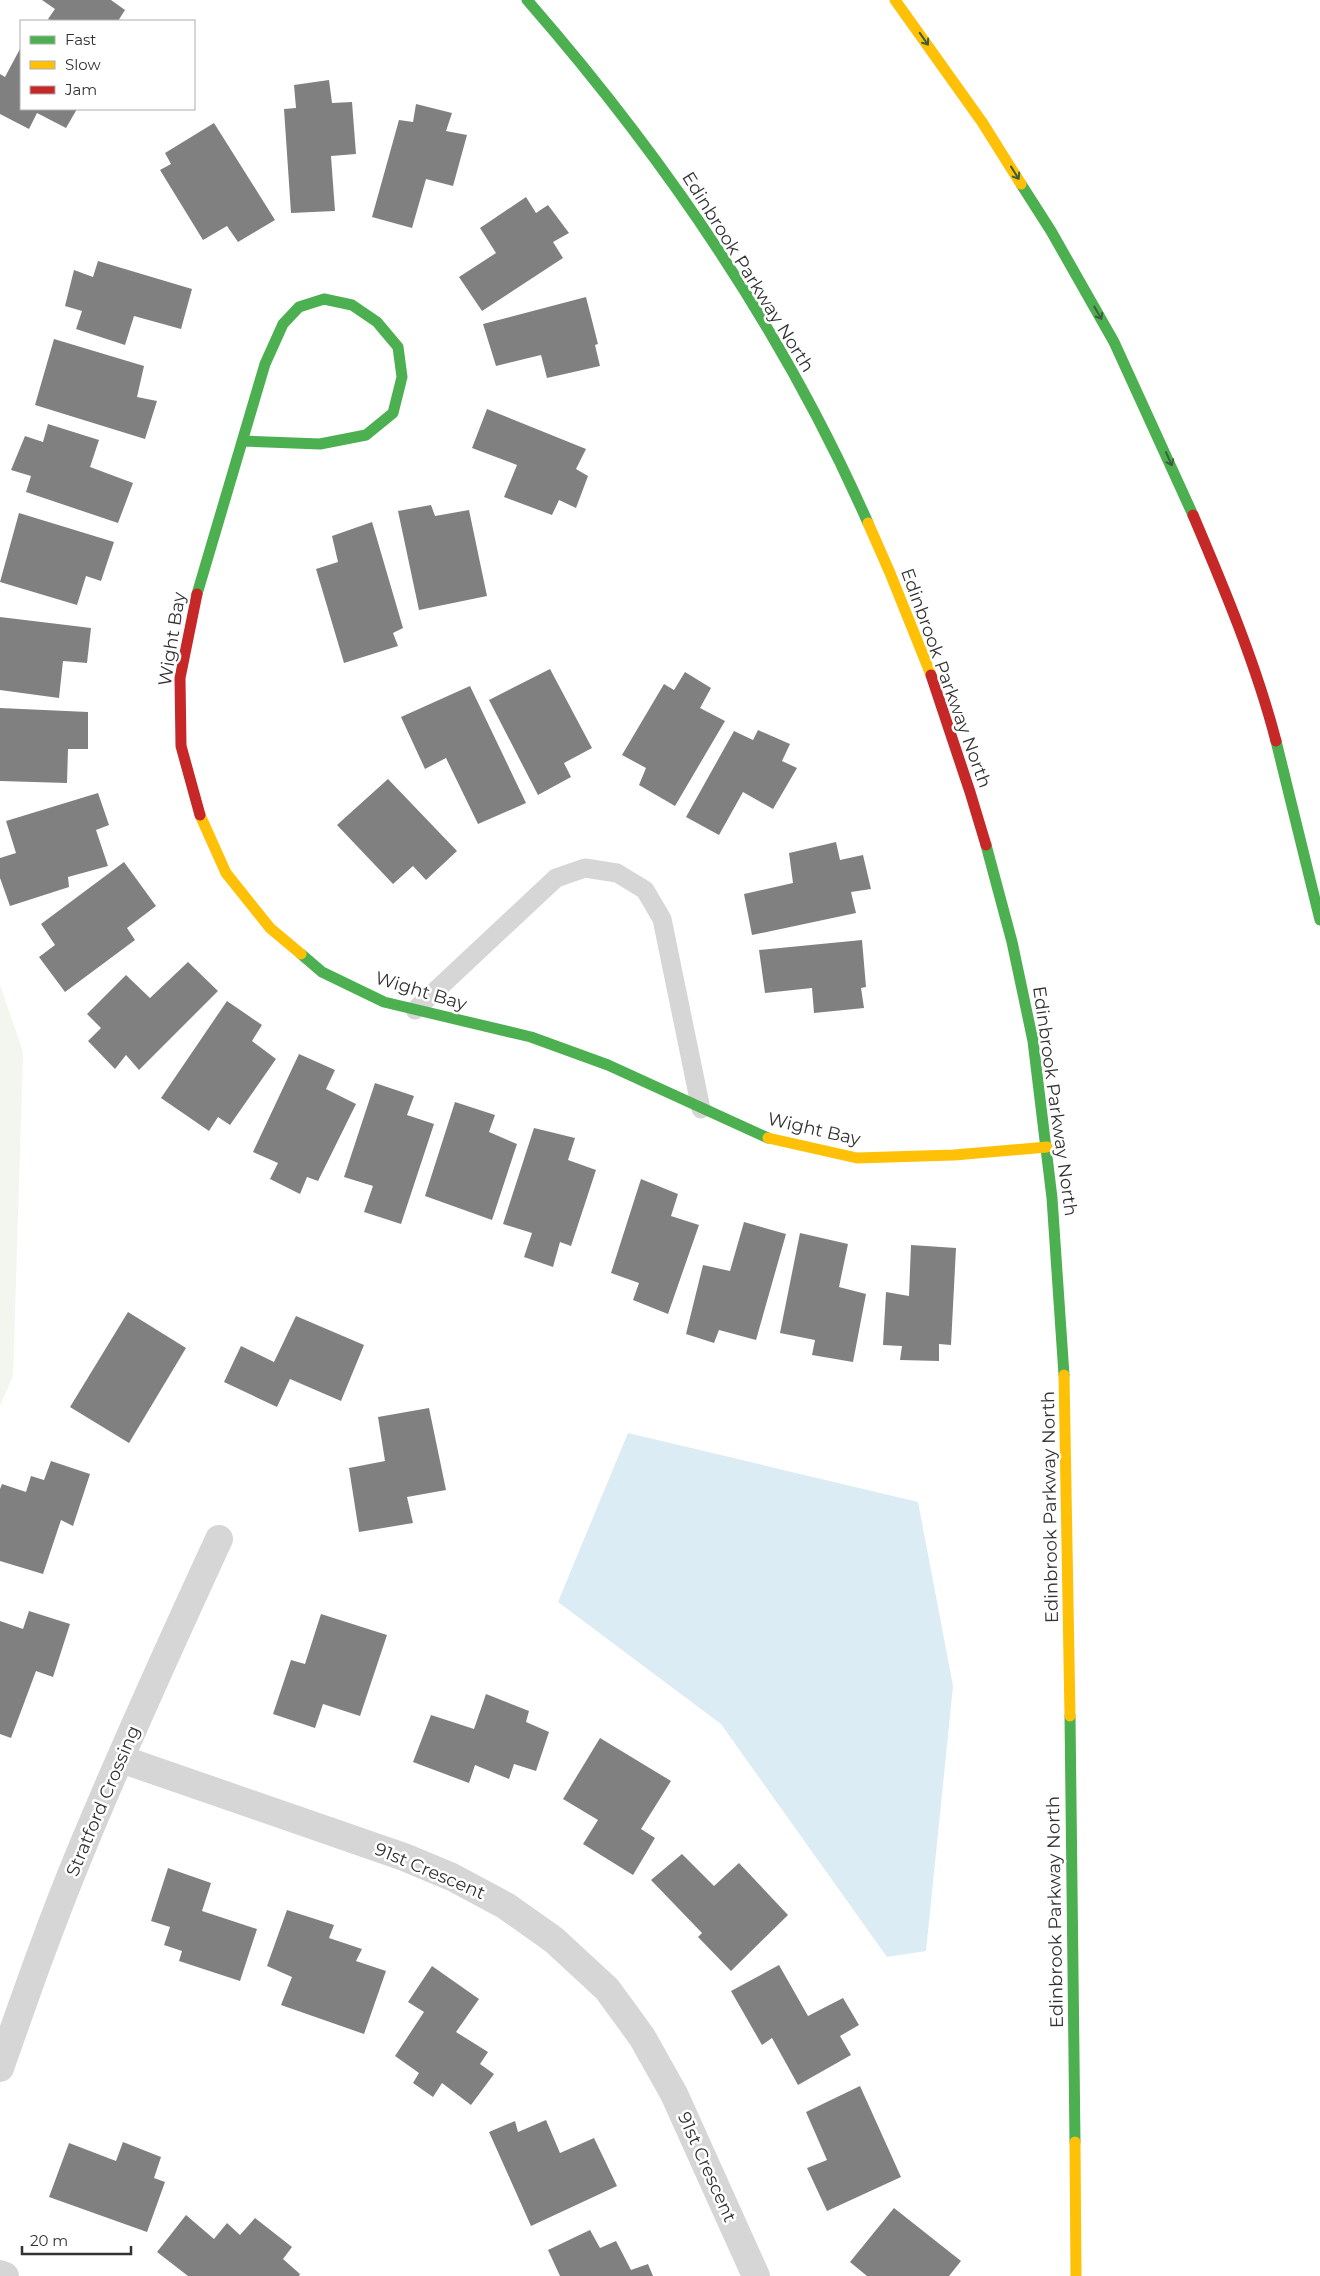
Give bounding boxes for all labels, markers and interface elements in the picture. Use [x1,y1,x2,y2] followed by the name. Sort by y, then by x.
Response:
[20,20,195,110] legend
[65,30,96,49] text: Fast
[919,32,929,46] one-way arrow
[65,55,101,74] text: Slow
[64,80,97,99] text: Jam
[1010,166,1020,180] one-way arrow
[677,168,819,376] street label: Edinbrook Parkway North
[1093,306,1103,320] one-way arrow
[1164,451,1174,466] one-way arrow
[896,565,996,791] street label: Edinbrook Parkway North
[154,590,190,687] street label: Wight Bay
[373,967,470,1015] street label: Wight Bay
[1028,985,1082,1217] street label: Edinbrook Parkway North
[765,1108,863,1150] street label: Wight Bay
[1037,1391,1063,1623] street label: Edinbrook Parkway North
[61,1722,145,1880] street label: Stratford Crossing
[1042,1796,1068,2028] street label: Edinbrook Parkway North
[371,1838,489,1904] street label: 91st Crescent
[673,2109,741,2225] street label: 91st Crescent
[22,2224,131,2256] scale bar
[30,2231,68,2250] text: 20 m

